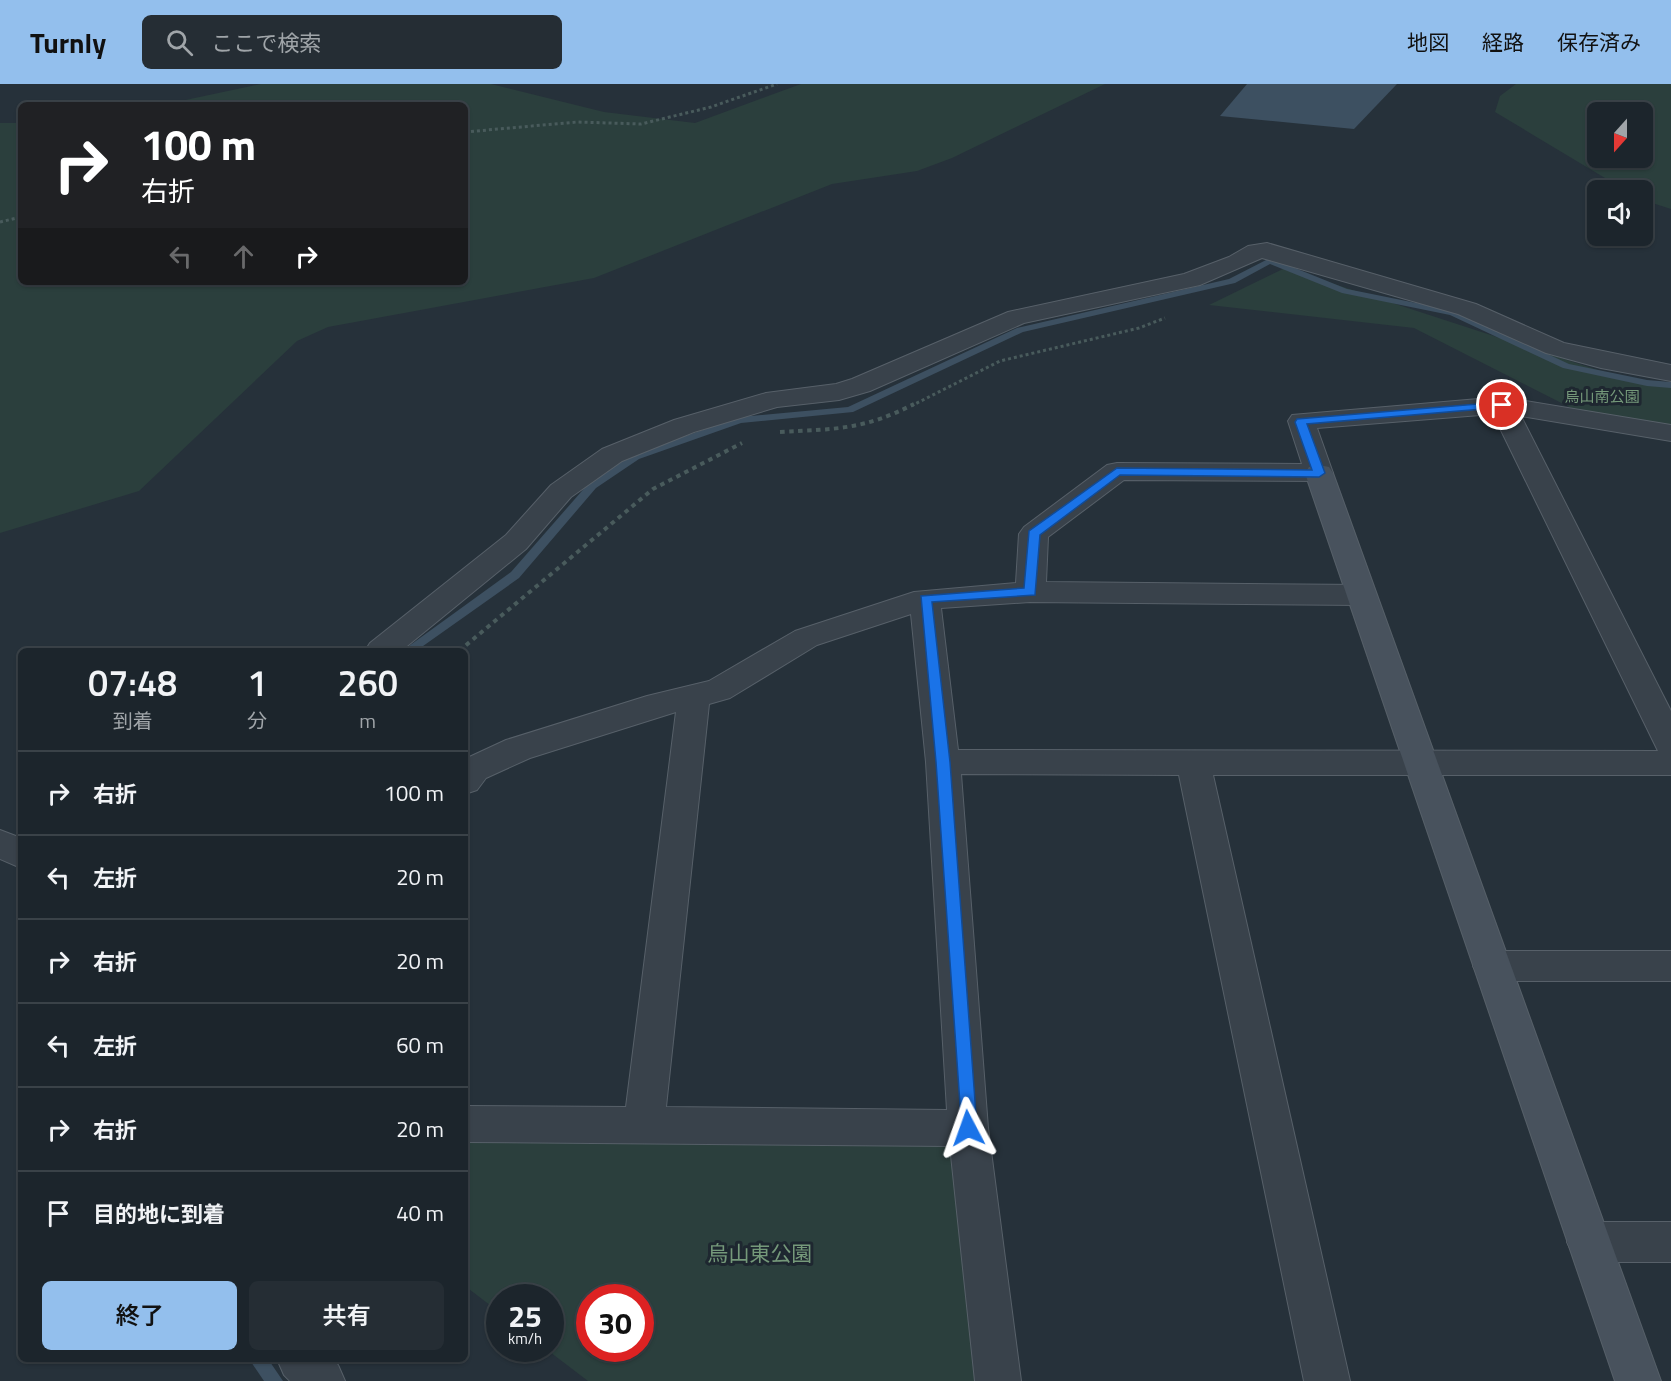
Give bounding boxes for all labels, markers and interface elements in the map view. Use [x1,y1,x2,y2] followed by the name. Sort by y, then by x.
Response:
[142,15,562,69] search box
[30,21,106,64] text: Turnly
[163,26,196,59] icon: search
[211,26,321,60] text: ここで検索
[1407,26,1449,58] text: 地図
[1482,26,1524,58] text: 経路
[1557,26,1641,58] text: 保存済み
[1587,102,1653,168] north arrow
[1587,102,1653,246] map controls
[141,112,256,176] text: 100 m
[42,126,120,204] icon: right
[141,170,195,211] text: 右折
[1587,180,1653,246] button: sound
[164,240,197,273] icon: left
[227,240,260,273] icon: ahead
[290,240,323,273] icon: right
[1476,379,1527,430] pin
[1564,385,1640,408] park label: 烏山南公園
[1485,388,1518,421] icon: arrive
[88,655,177,710] text: 07:48
[247,655,267,710] text: 1
[337,655,398,710] text: 260
[113,705,153,736] text: 到着
[247,705,267,736] text: 分
[359,705,376,736] text: m
[384,776,444,810] text: 100 m
[42,777,75,810] icon: right
[93,777,137,811] text: 右折
[396,860,444,894] text: 20 m
[42,861,75,894] icon: left
[93,861,137,895] text: 左折
[396,944,444,978] text: 20 m
[42,945,75,978] icon: right
[93,945,137,979] text: 右折
[396,1028,444,1062] text: 60 m
[42,1029,75,1062] icon: left
[93,1029,137,1063] text: 左折
[936,1096,1000,1160] position arrow
[396,1112,444,1146] text: 20 m
[42,1113,75,1146] icon: right
[93,1113,137,1147] text: 右折
[396,1196,444,1230] text: 40 m
[42,1197,75,1230] icon: arrive
[93,1197,225,1231] text: 目的地に到着
[708,1237,813,1269] park label: 烏山東公園
[42,1281,237,1350] button: 終了
[249,1281,444,1350] button: 共有
[576,1284,654,1362] speed limit sign: 30
[508,1293,542,1339] text: 25
[508,1327,542,1350] text: km/h

